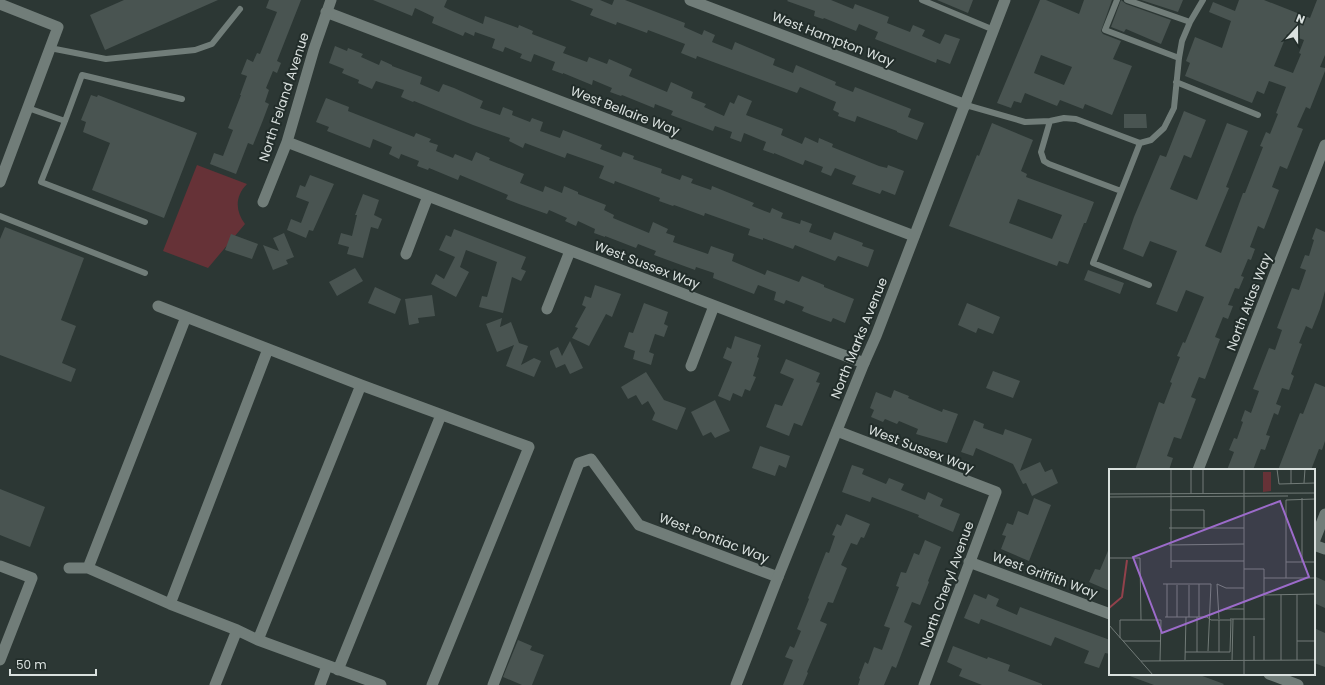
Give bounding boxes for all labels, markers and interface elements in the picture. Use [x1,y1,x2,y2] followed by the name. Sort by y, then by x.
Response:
[769,7,897,71] street label: West Hampton Way
[1277,8,1317,48] north arrow
[1294,10,1307,28] text: N
[254,30,314,164] street label: North Feland Avenue
[568,81,683,141] street label: West Bellaire Way
[591,236,703,294] street label: West Sussex Way
[1222,250,1277,354] street label: North Atlas Way
[826,274,892,402] street label: North Marks Avenue
[865,420,977,478] street label: West Sussex Way
[1109,469,1315,675] inset map
[656,508,773,568] street label: West Pontiac Way
[915,518,979,650] street label: North Cheryl Avenue
[990,547,1101,603] street label: West Griffith Way
[10,651,96,677] scale bar
[16,656,47,673] text: 50 m

